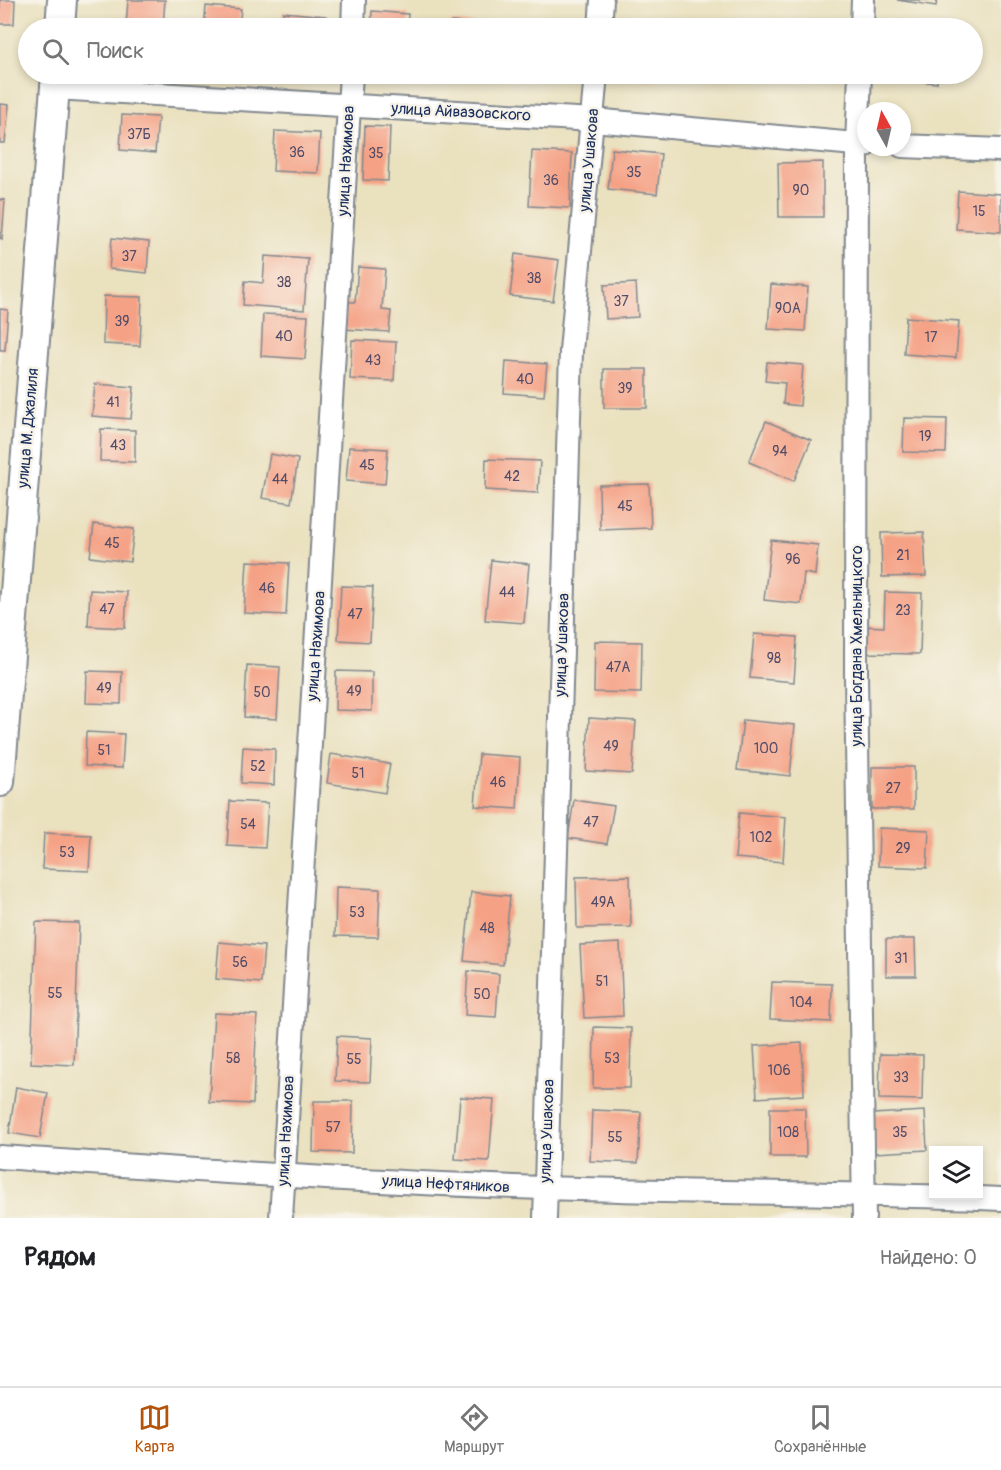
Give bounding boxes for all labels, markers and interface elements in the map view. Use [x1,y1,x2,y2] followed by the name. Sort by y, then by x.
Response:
[18,18,983,84] search box
[39,35,72,68] icon: search
[87,37,144,65] text: Поиск
[390,98,532,126] street label: улица Айвазовского
[857,102,911,156] north arrow
[333,105,359,218] street label: улица Нахимова
[574,107,603,214] street label: улица Ушакова
[127,126,151,143] house number: 37Б
[289,144,305,161] house number: 36
[368,145,384,162] house number: 35
[626,164,642,181] house number: 35
[543,172,559,189] house number: 36
[793,182,809,199] house number: 90
[972,203,986,220] house number: 15
[121,248,137,265] house number: 37
[527,270,541,287] house number: 38
[277,274,291,291] house number: 38
[613,293,629,310] house number: 37
[775,300,801,317] house number: 90А
[114,313,130,330] house number: 39
[275,328,293,345] house number: 40
[925,329,938,346] house number: 17
[365,352,381,369] house number: 43
[13,367,43,490] street label: улица М. Джалиля
[516,371,534,388] house number: 40
[617,380,633,397] house number: 39
[106,394,120,411] house number: 41
[919,428,931,445] house number: 19
[110,437,126,454] house number: 43
[772,443,788,460] house number: 94
[359,457,375,474] house number: 45
[504,468,520,485] house number: 42
[272,471,288,488] house number: 44
[617,498,633,515] house number: 45
[104,535,120,552] house number: 45
[847,545,867,748] street label: улица Богдана Хмельницкого
[896,547,910,564] house number: 21
[785,551,801,568] house number: 96
[259,580,275,597] house number: 46
[499,584,515,601] house number: 44
[302,590,330,703] street label: улица Нахимова
[550,593,574,698] street label: улица Ушакова
[99,601,115,618] house number: 47
[895,602,911,619] house number: 23
[347,606,363,623] house number: 47
[767,650,781,667] house number: 98
[606,659,630,676] house number: 47А
[96,680,112,697] house number: 49
[346,683,362,700] house number: 49
[253,684,271,701] house number: 50
[603,738,619,755] house number: 49
[754,740,778,757] house number: 100
[97,742,111,759] house number: 51
[250,758,266,775] house number: 52
[351,765,365,782] house number: 51
[490,774,506,791] house number: 46
[885,780,901,797] house number: 27
[583,814,599,831] house number: 47
[240,816,256,833] house number: 54
[750,829,773,846] house number: 102
[895,840,911,857] house number: 29
[59,844,75,861] house number: 53
[591,894,615,911] house number: 49А
[349,904,365,921] house number: 53
[479,920,495,937] house number: 48
[894,950,908,967] house number: 31
[232,954,248,971] house number: 56
[595,973,609,990] house number: 51
[47,985,63,1002] house number: 55
[473,986,491,1003] house number: 50
[789,994,813,1011] house number: 104
[226,1050,240,1067] house number: 58
[604,1050,620,1067] house number: 53
[346,1051,362,1068] house number: 55
[767,1062,791,1079] house number: 106
[893,1069,909,1086] house number: 33
[273,1075,299,1188] street label: улица Нахимова
[535,1079,559,1184] street label: улица Ушакова
[326,1119,341,1136] house number: 57
[777,1124,799,1141] house number: 108
[892,1124,908,1141] house number: 35
[607,1129,623,1146] house number: 55
[929,1146,983,1200] map controls
[929,1146,983,1200] button: layers
[381,1171,510,1197] street label: улица Нефтяников
[24,1241,96,1273] text: Рядом
[880,1245,977,1270] text: Найдено: 0
[135,1401,174,1457] tab: Карта
[444,1401,504,1457] tab: Маршрут
[774,1401,866,1457] tab: Сохранённые

